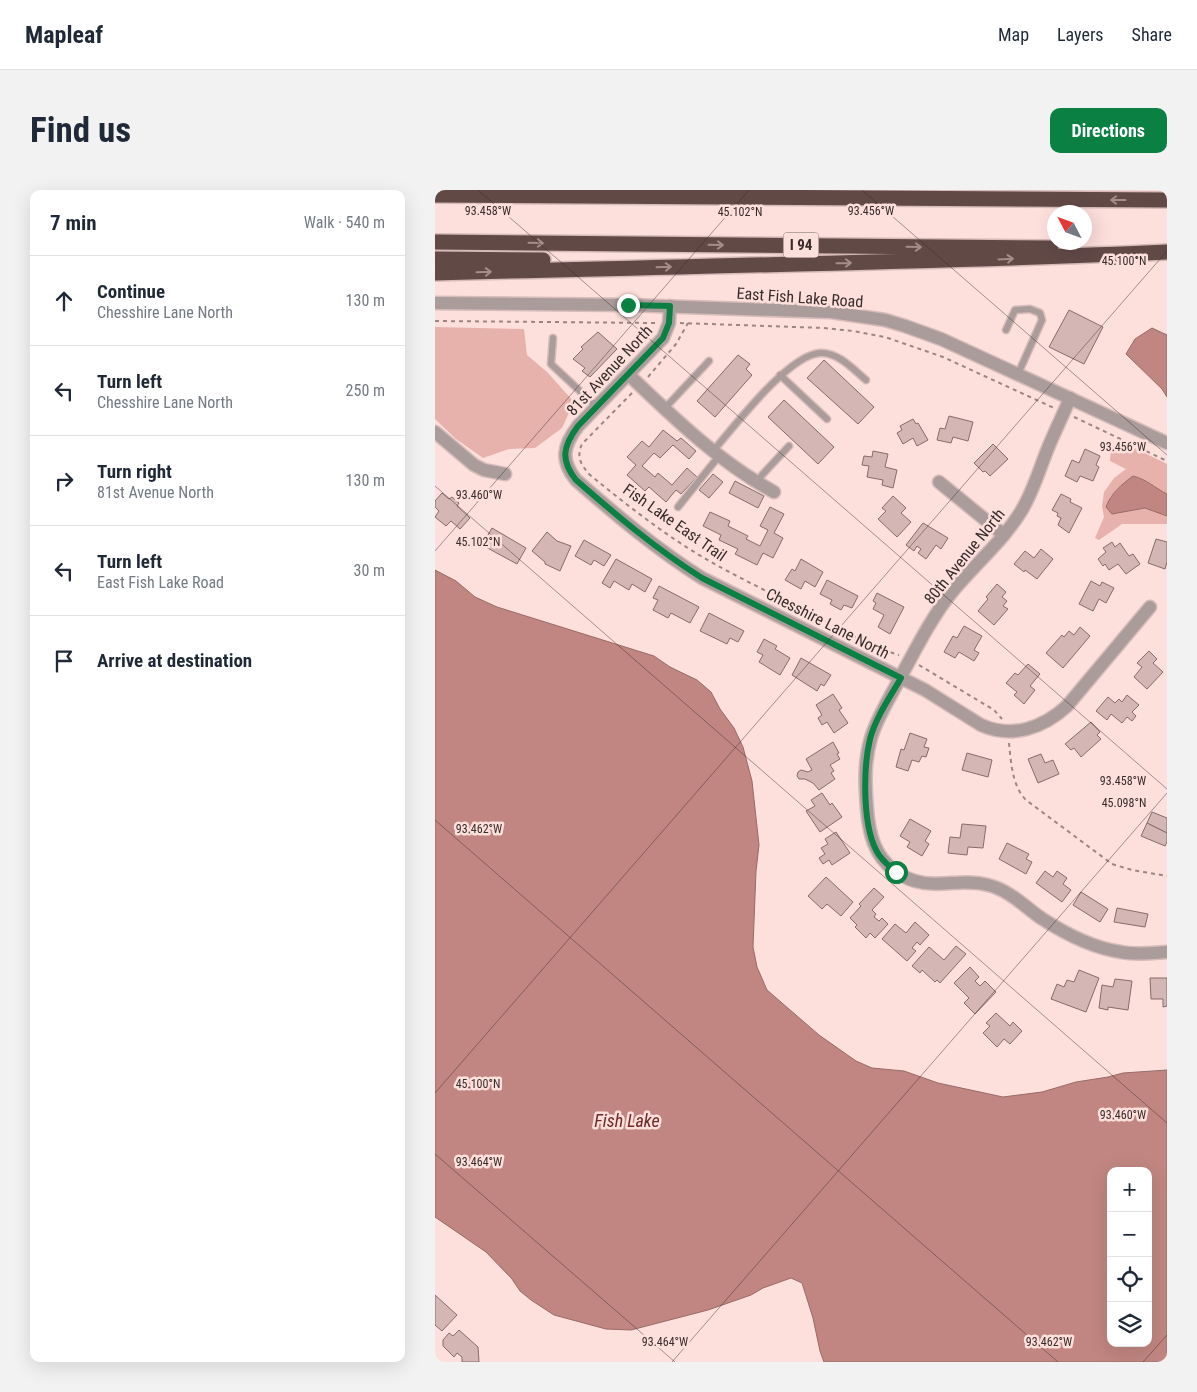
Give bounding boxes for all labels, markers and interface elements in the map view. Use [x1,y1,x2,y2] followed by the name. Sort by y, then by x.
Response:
[25,21,103,49] text: Mapleaf
[998,24,1029,45] text: Map
[1057,24,1104,45] text: Layers
[1132,24,1172,45] text: Share
[1050,108,1167,153] button: Directions
[30,110,131,151] text: Find us
[1111,195,1127,205] one-way arrow
[465,204,511,218] text: 93.458°W
[848,204,894,218] text: 93.456°W
[718,205,762,219] text: 45.102°N
[1047,205,1092,250] north arrow
[50,211,97,235] text: 7 min
[304,213,385,232] text: Walk · 540 m
[783,232,819,258] road number: I 94
[528,238,544,248] one-way arrow
[708,240,724,249] one-way arrow
[905,242,921,251] one-way arrow
[1102,254,1146,268] text: 45.100°N
[998,255,1014,264] one-way arrow
[835,258,851,268] one-way arrow
[655,262,671,271] one-way arrow
[475,267,491,277] one-way arrow
[97,280,165,303] text: Continue
[736,284,864,311] street label: East Fish Lake Road
[50,287,78,315] icon: ahead
[346,291,385,310] text: 130 m
[617,294,640,317] route end
[97,303,233,322] text: Chesshire Lane North
[563,321,656,420] street label: 81st Avenue North
[97,370,162,393] text: Turn left
[50,377,78,405] icon: left
[346,381,385,400] text: 250 m
[97,393,233,412] text: Chesshire Lane North
[1100,440,1146,454] text: 93.456°W
[97,460,172,483] text: Turn right
[50,467,78,495] icon: right
[346,471,385,490] text: 130 m
[619,480,730,565] street label: Fish Lake East Trail
[97,483,214,502] text: 81st Avenue North
[456,488,502,502] text: 93.460°W
[920,505,1009,608] street label: 80th Avenue North
[456,535,500,549] text: 45.102°N
[97,550,162,573] text: Turn left
[50,557,78,585] icon: left
[353,561,385,580] text: 30 m
[97,573,224,592] text: East Fish Lake Road
[763,584,893,663] street label: Chesshire Lane North
[50,647,78,675] icon: arrive
[97,649,252,672] text: Arrive at destination
[1100,774,1146,788] text: 93.458°W
[1102,796,1146,810] text: 45.098°N
[456,822,502,836] text: 93.462°W
[885,861,908,884] route start
[456,1077,500,1091] text: 45.100°N
[1100,1108,1146,1122] text: 93.460°W
[594,1110,660,1131] water label: Fish Lake
[456,1155,502,1169] text: 93.464°W
[1107,1167,1152,1347] map controls
[1107,1167,1152,1212] button: +
[1107,1212,1152,1257] button: −
[1107,1257,1152,1302] button: locate
[1107,1302,1152,1347] button: layers
[642,1335,688,1349] text: 93.464°W
[1026,1335,1072,1349] text: 93.462°W

